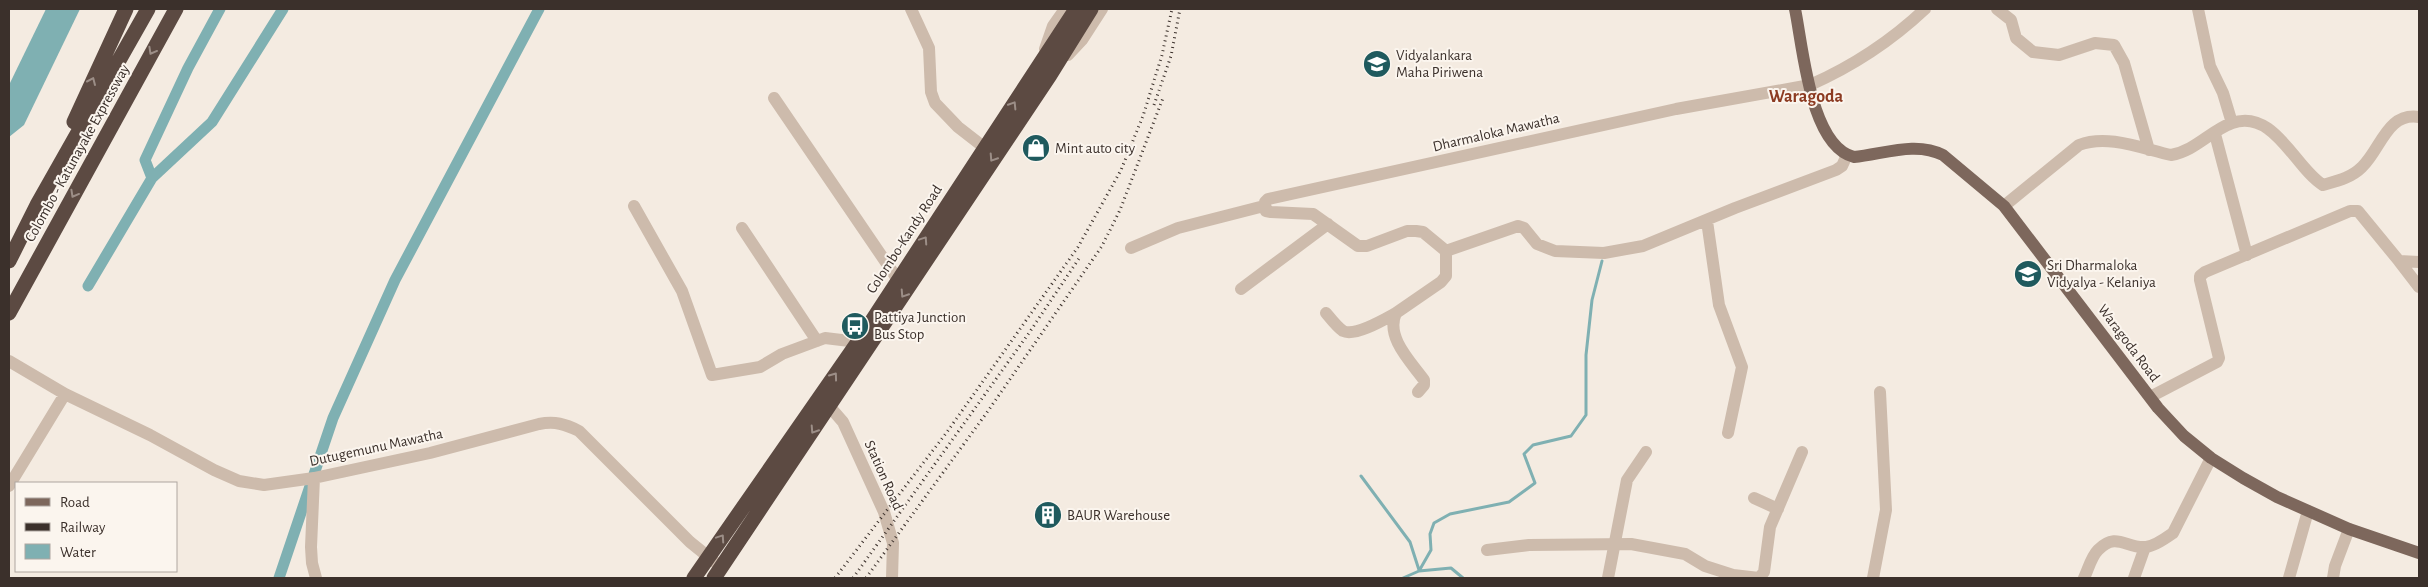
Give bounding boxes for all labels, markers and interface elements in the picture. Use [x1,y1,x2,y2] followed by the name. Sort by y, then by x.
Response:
[149,46,159,55] one-way arrow
[1396,48,1483,80] place label: Vidyalankara Maha Piriwena
[1362,49,1392,79] school or university icon: Vidyalankara Maha Piriwena
[22,61,133,244] street label: Colombo - Katunayake Expressway
[86,77,97,86] one-way arrow
[1769,88,1844,106] district label: Waragoda
[1007,101,1016,110] one-way arrow
[1431,111,1561,154] street label: Dharmaloka Mawatha
[1021,133,1051,163] shop icon: Mint auto city
[1055,141,1136,156] place label: Mint auto city
[990,153,999,162] one-way arrow
[864,182,945,296] street label: Colombo-Kandy Road
[71,189,81,198] one-way arrow
[918,237,927,246] one-way arrow
[2047,258,2156,290] place label: Sri Dharmaloka Vidyalya - Kelaniya
[2013,259,2043,289] school or university icon: Sri Dharmaloka Vidyalya - Kelaniya
[901,288,910,298] one-way arrow
[2095,302,2163,385] street label: Waragoda Road
[874,310,966,342] place label: Pattiya Junction Bus Stop
[840,311,870,341] bus stop icon: Pattiya Junction Bus Stop
[828,372,837,382] one-way arrow
[811,425,821,434] one-way arrow
[308,426,444,469] street label: Dutugemunu Mawatha
[862,438,906,512] street label: Station Road
[15,482,178,572] legend
[60,495,90,510] text: Road
[1033,500,1063,530] building icon: BAUR Warehouse
[1067,508,1170,523] place label: BAUR Warehouse
[60,520,106,535] text: Railway
[715,534,724,544] one-way arrow
[60,545,96,560] text: Water

